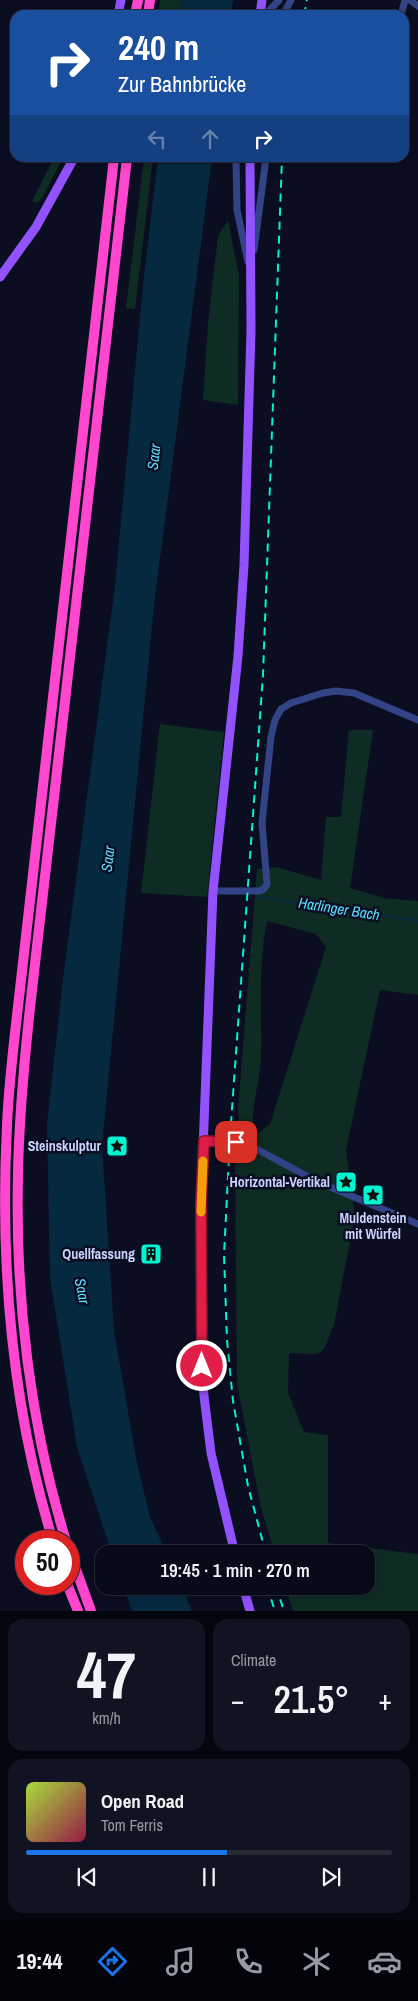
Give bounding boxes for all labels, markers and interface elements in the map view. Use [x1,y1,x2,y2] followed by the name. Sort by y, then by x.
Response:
[118,24,199,71] text: 240 m
[35,30,100,95] icon: right
[118,69,246,99] text: Zur Bahnbrücke
[143,125,171,153] icon: left
[196,125,224,153] icon: ahead
[249,125,277,153] icon: right
[141,442,166,471] water label: Saar
[95,844,120,873] water label: Saar
[297,892,381,925] water label: Harlinger Bach
[215,1121,257,1163] pin
[222,1128,250,1156] icon: arrive
[105,1134,129,1158] place icon: Steinskulptur
[28,1137,102,1155] place label: Steinskulptur
[334,1170,358,1194] place icon: Horizontal-Vertikal
[229,1173,330,1191] place label: Horizontal-Vertikal
[361,1183,385,1207] place icon: Muldenstein mit Würfel
[340,1209,406,1243] place label: Muldenstein mit Würfel
[139,1242,163,1266] building icon: Quellfassung
[62,1245,135,1263] place label: Quellfassung
[70,1276,95,1307] water label: Saar
[175,1339,227,1391] position arrow
[15,1530,80,1595] speed limit sign: 50
[160,1557,310,1583] text: 19:45 · 1 min · 270 m
[77,1631,136,1718] text: 47
[231,1649,276,1671] text: Climate
[274,1674,349,1725] text: 21.5°
[231,1681,244,1719] text: −
[379,1681,392,1719] text: +
[92,1707,121,1729] text: km/h
[101,1788,184,1814] text: Open Road
[101,1814,163,1836] text: Tom Ferris
[73,1863,101,1891] icon: previous
[195,1863,223,1891] icon: pause
[317,1863,345,1891] icon: next
[95,1944,130,1979] icon: directions
[163,1944,198,1979] icon: music
[231,1944,266,1979] icon: phone
[299,1944,334,1979] icon: climate
[367,1944,402,1979] icon: car
[16,1946,63,1976] text: 19:44

